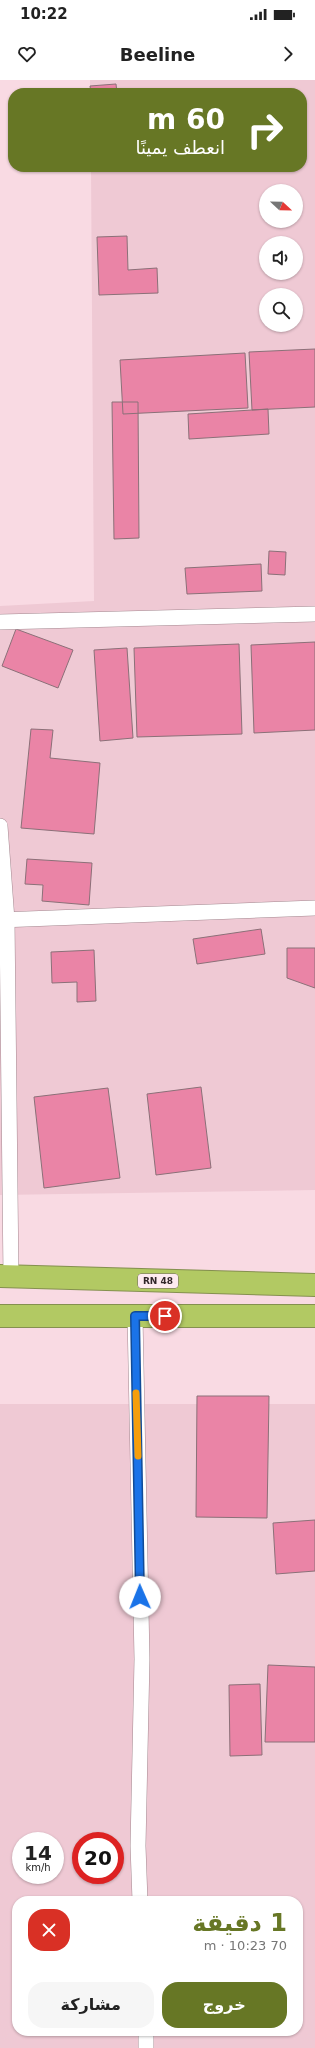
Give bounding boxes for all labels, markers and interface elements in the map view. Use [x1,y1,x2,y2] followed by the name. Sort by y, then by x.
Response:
[20,5,68,23] text: 10:22
[16,43,38,65] icon: heart
[277,43,299,65] icon: forward
[120,44,195,65] text: Beeline
[147,103,225,136] text: 60 m
[239,104,291,156] icon: right
[135,137,225,158] text: انعطف يمينًا
[259,184,303,228] north arrow
[259,184,303,332] map controls
[259,236,303,280] button: sound
[259,288,303,332] button: search
[138,1274,178,1288] road number: RN 48
[148,1299,182,1333] pin
[154,1305,176,1327] icon: arrive
[119,1576,161,1618] position arrow
[72,1832,124,1884] speed limit sign: 20
[24,1841,52,1865] text: 14
[25,1862,51,1873] text: km/h
[28,1909,70,1951] button: close
[192,1909,287,1937] text: 1 دقيقة
[204,1938,287,1953] text: 70 m · 10:23
[28,1982,154,2028] button: مشاركة
[162,1982,287,2028] button: خروج

